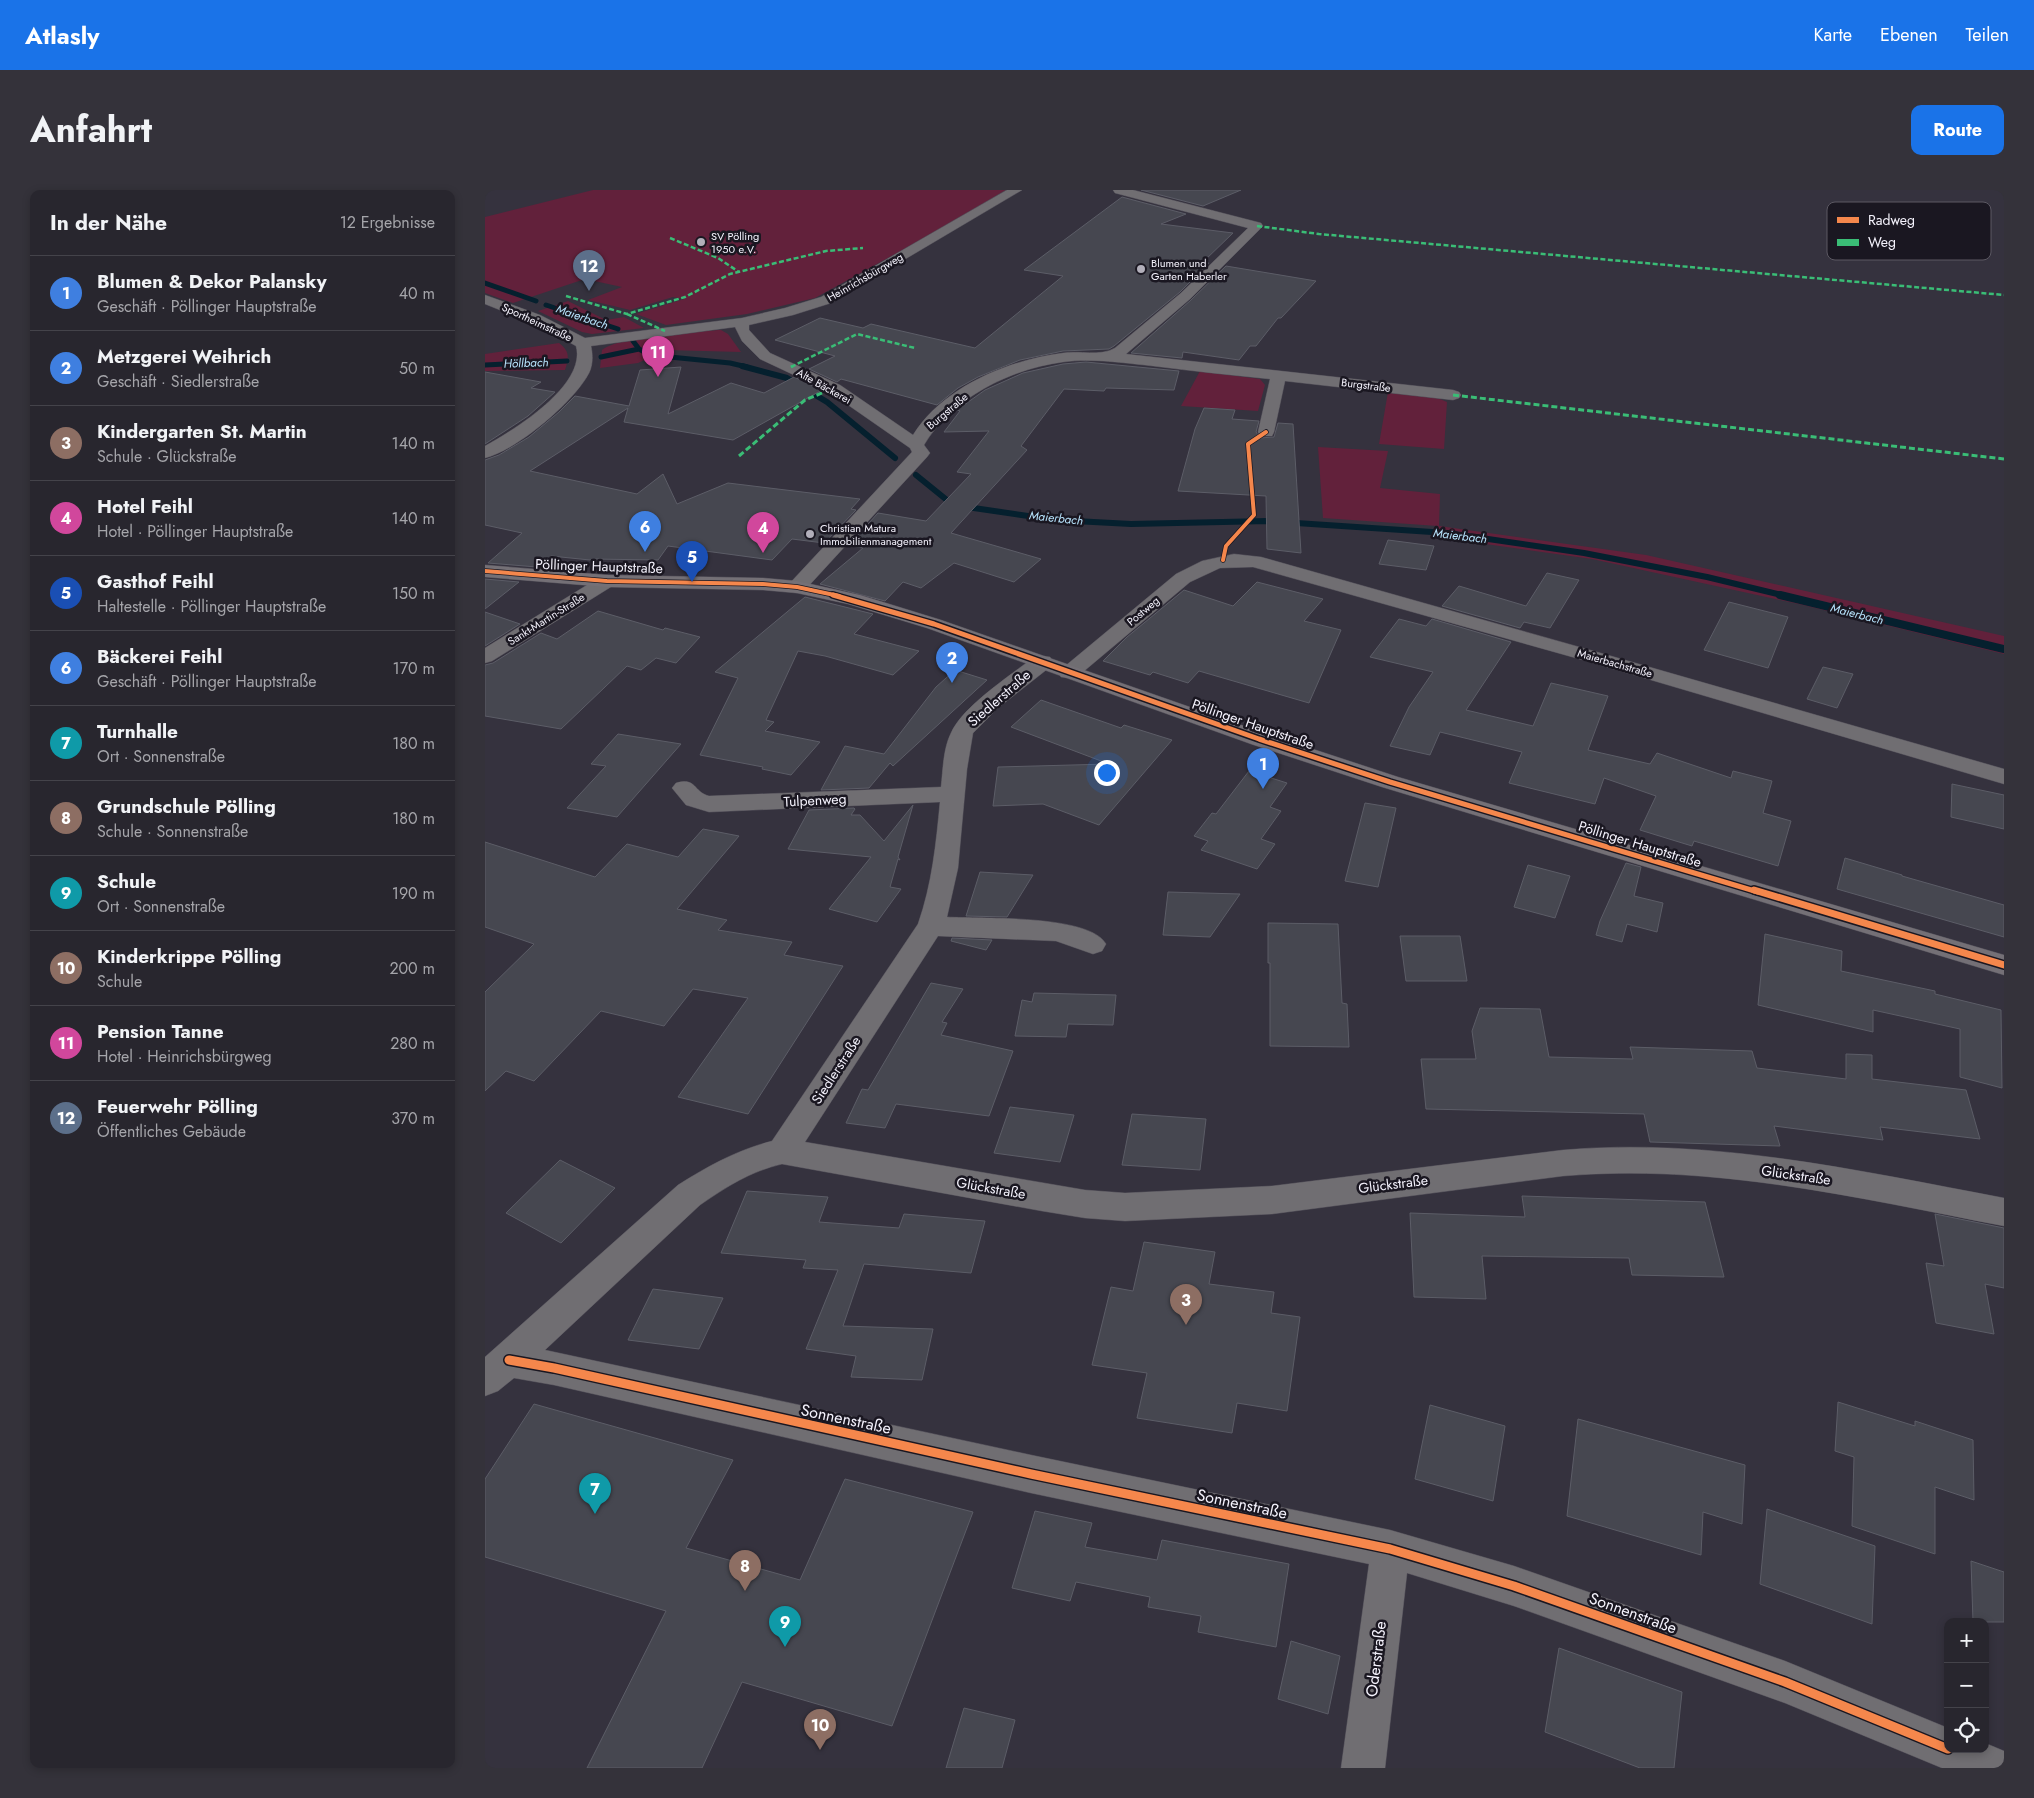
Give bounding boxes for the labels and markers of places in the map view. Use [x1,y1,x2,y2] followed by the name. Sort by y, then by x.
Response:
[711,228,759,257] place label: SV Pölling 1950 e.V.
[695,236,707,248] marker: SV Pölling 1950 e.V.
[573,250,605,291] pin: 12
[1151,255,1227,284] place label: Blumen und Garten Haberler
[1135,263,1147,275] marker: Blumen und Garten Haberler
[642,336,674,377] pin: 11
[629,511,661,552] pin: 6
[747,512,779,553] pin: 4
[820,520,932,549] place label: Christian Matura Immobilienmanagement
[804,528,816,540] marker: Christian Matura Immobilienmanagement
[676,541,708,582] pin: 5
[936,642,968,683] pin: 2
[1247,748,1279,789] pin: 1
[1170,1284,1202,1325] pin: 3
[579,1473,611,1514] pin: 7
[729,1550,761,1591] pin: 8
[769,1606,801,1647] pin: 9
[804,1709,836,1750] pin: 10

